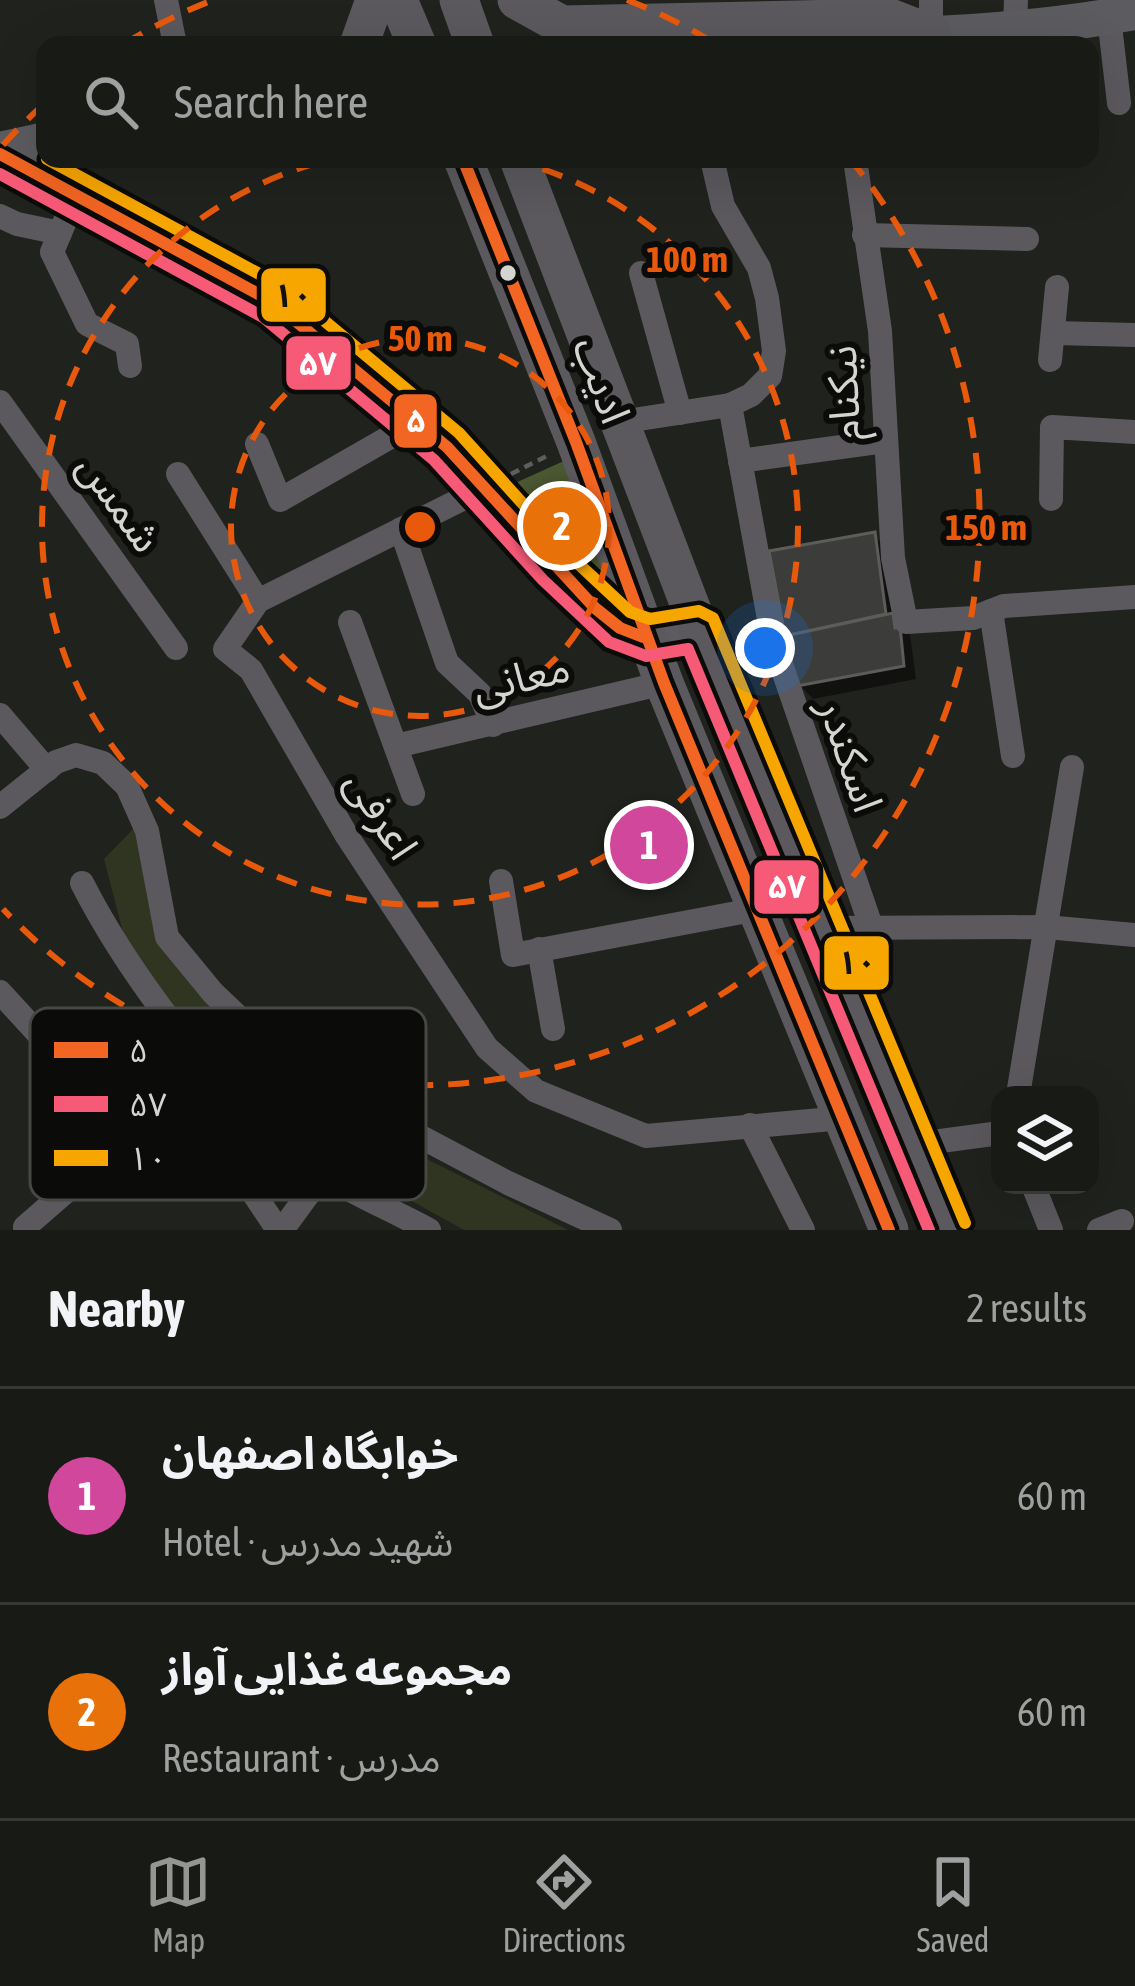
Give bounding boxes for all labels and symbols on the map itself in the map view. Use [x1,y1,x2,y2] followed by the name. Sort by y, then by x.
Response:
[646,238,728,280] text: 100 m
[497,262,519,284] unlabelled marker
[259,266,328,324] line badge: ۱۰
[274,276,312,314] text: ۱۰
[388,317,452,359] text: 50 m
[564,330,640,430] street label: ادیب
[284,334,353,392] line badge: ۵۷
[299,344,337,382] text: ۵۷
[817,344,877,442] street label: نیکنام
[392,392,439,450] line badge: ۵
[407,401,425,439] text: ۵
[67,443,172,561] street label: شمس
[523,481,601,571] pin: 2
[399,506,441,548] centre of rings
[945,506,1027,548] text: 150 m
[735,618,795,678] your location
[468,643,575,712] street label: معانی
[808,690,893,818] street label: اسکندر
[335,760,428,868] street label: اعرفی
[610,800,688,890] pin: 1
[752,858,821,916] line badge: ۵۷
[768,867,806,905] text: ۵۷
[822,934,891,992] line badge: ۱۰
[838,943,876,981] text: ۱۰
[30,1008,426,1200] legend
[129,1031,148,1069] text: ۵
[129,1085,167,1123] text: ۵۷
[129,1139,167,1177] text: ۱۰

